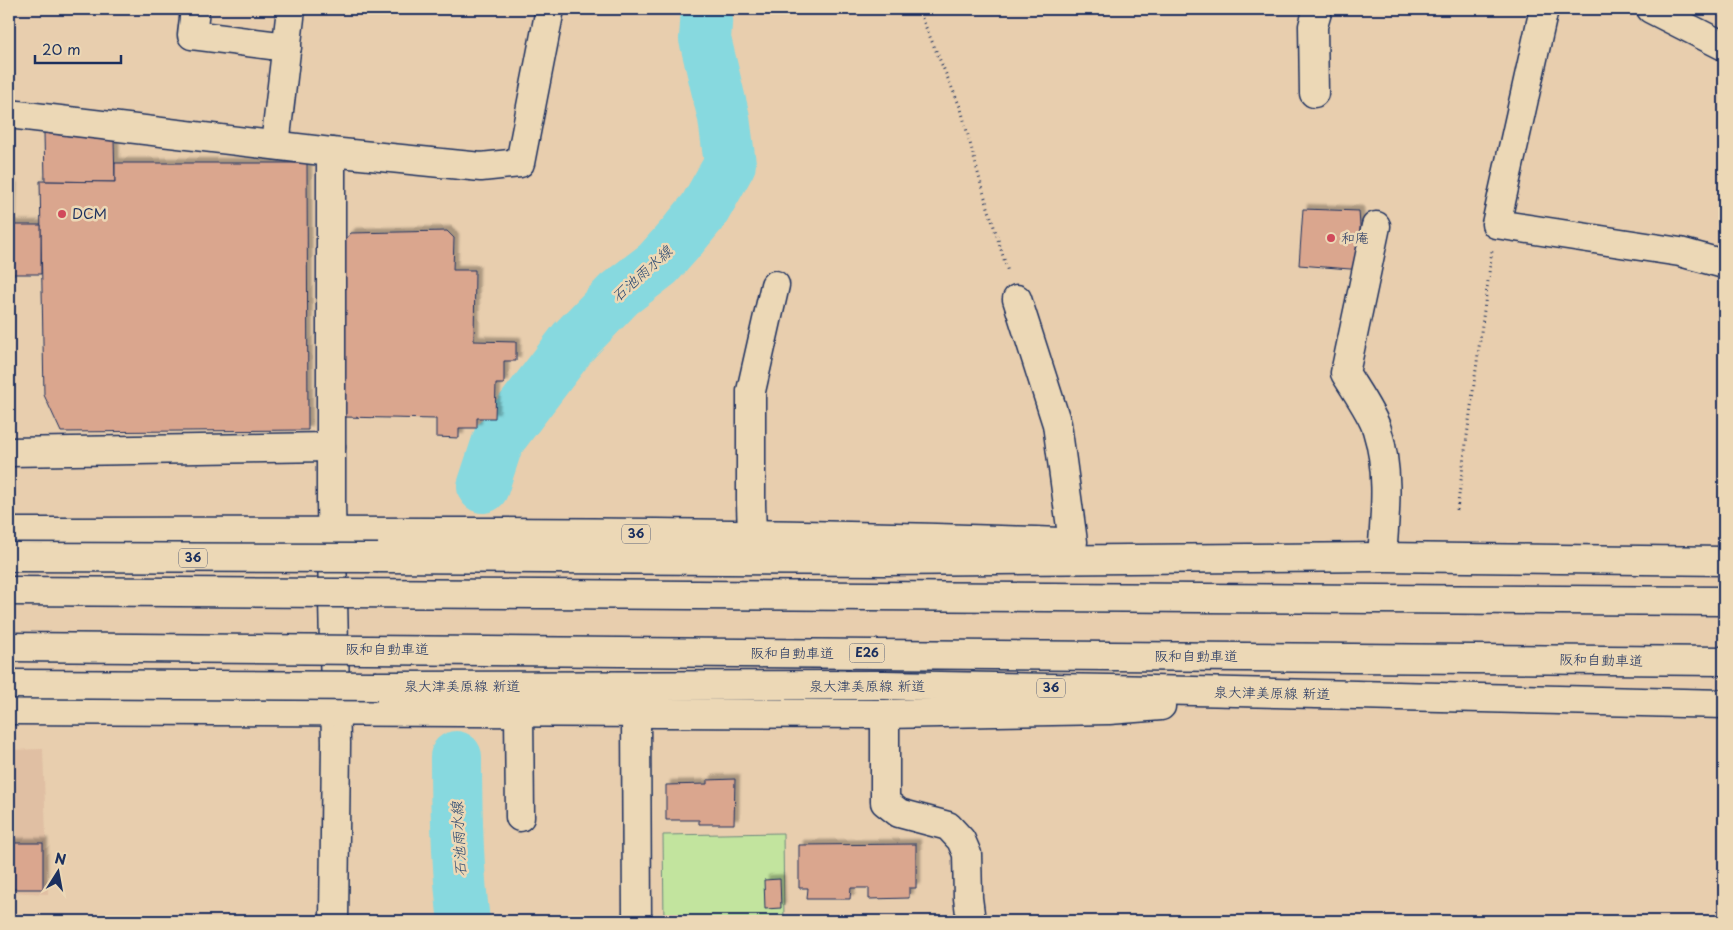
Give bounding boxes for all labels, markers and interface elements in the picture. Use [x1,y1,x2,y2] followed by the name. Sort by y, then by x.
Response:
[35,32,121,64] scale bar
[42,37,81,60] text: 20 m
[72,203,107,224] place label: DCM
[56,208,68,220] marker: DCM
[1341,227,1369,248] place label: 和庵
[1325,232,1337,244] marker: 和庵
[605,239,677,307] water label: 石池雨水線
[622,524,650,544] road number: 36
[179,548,207,568] road number: 36
[345,638,429,659] street label: 阪和自動車道
[750,642,834,663] street label: 阪和自動車道
[850,644,884,662] road number: E26
[1154,645,1238,666] street label: 阪和自動車道
[1559,648,1643,671] street label: 阪和自動車道
[404,675,520,696] street label: 泉大津美原線 新道
[809,675,925,696] street label: 泉大津美原線 新道
[1037,678,1065,698] road number: 36
[1214,681,1330,704] street label: 泉大津美原線 新道
[444,800,471,877] water label: 石池雨水線
[53,847,68,870] text: N
[32,848,82,898] north arrow

